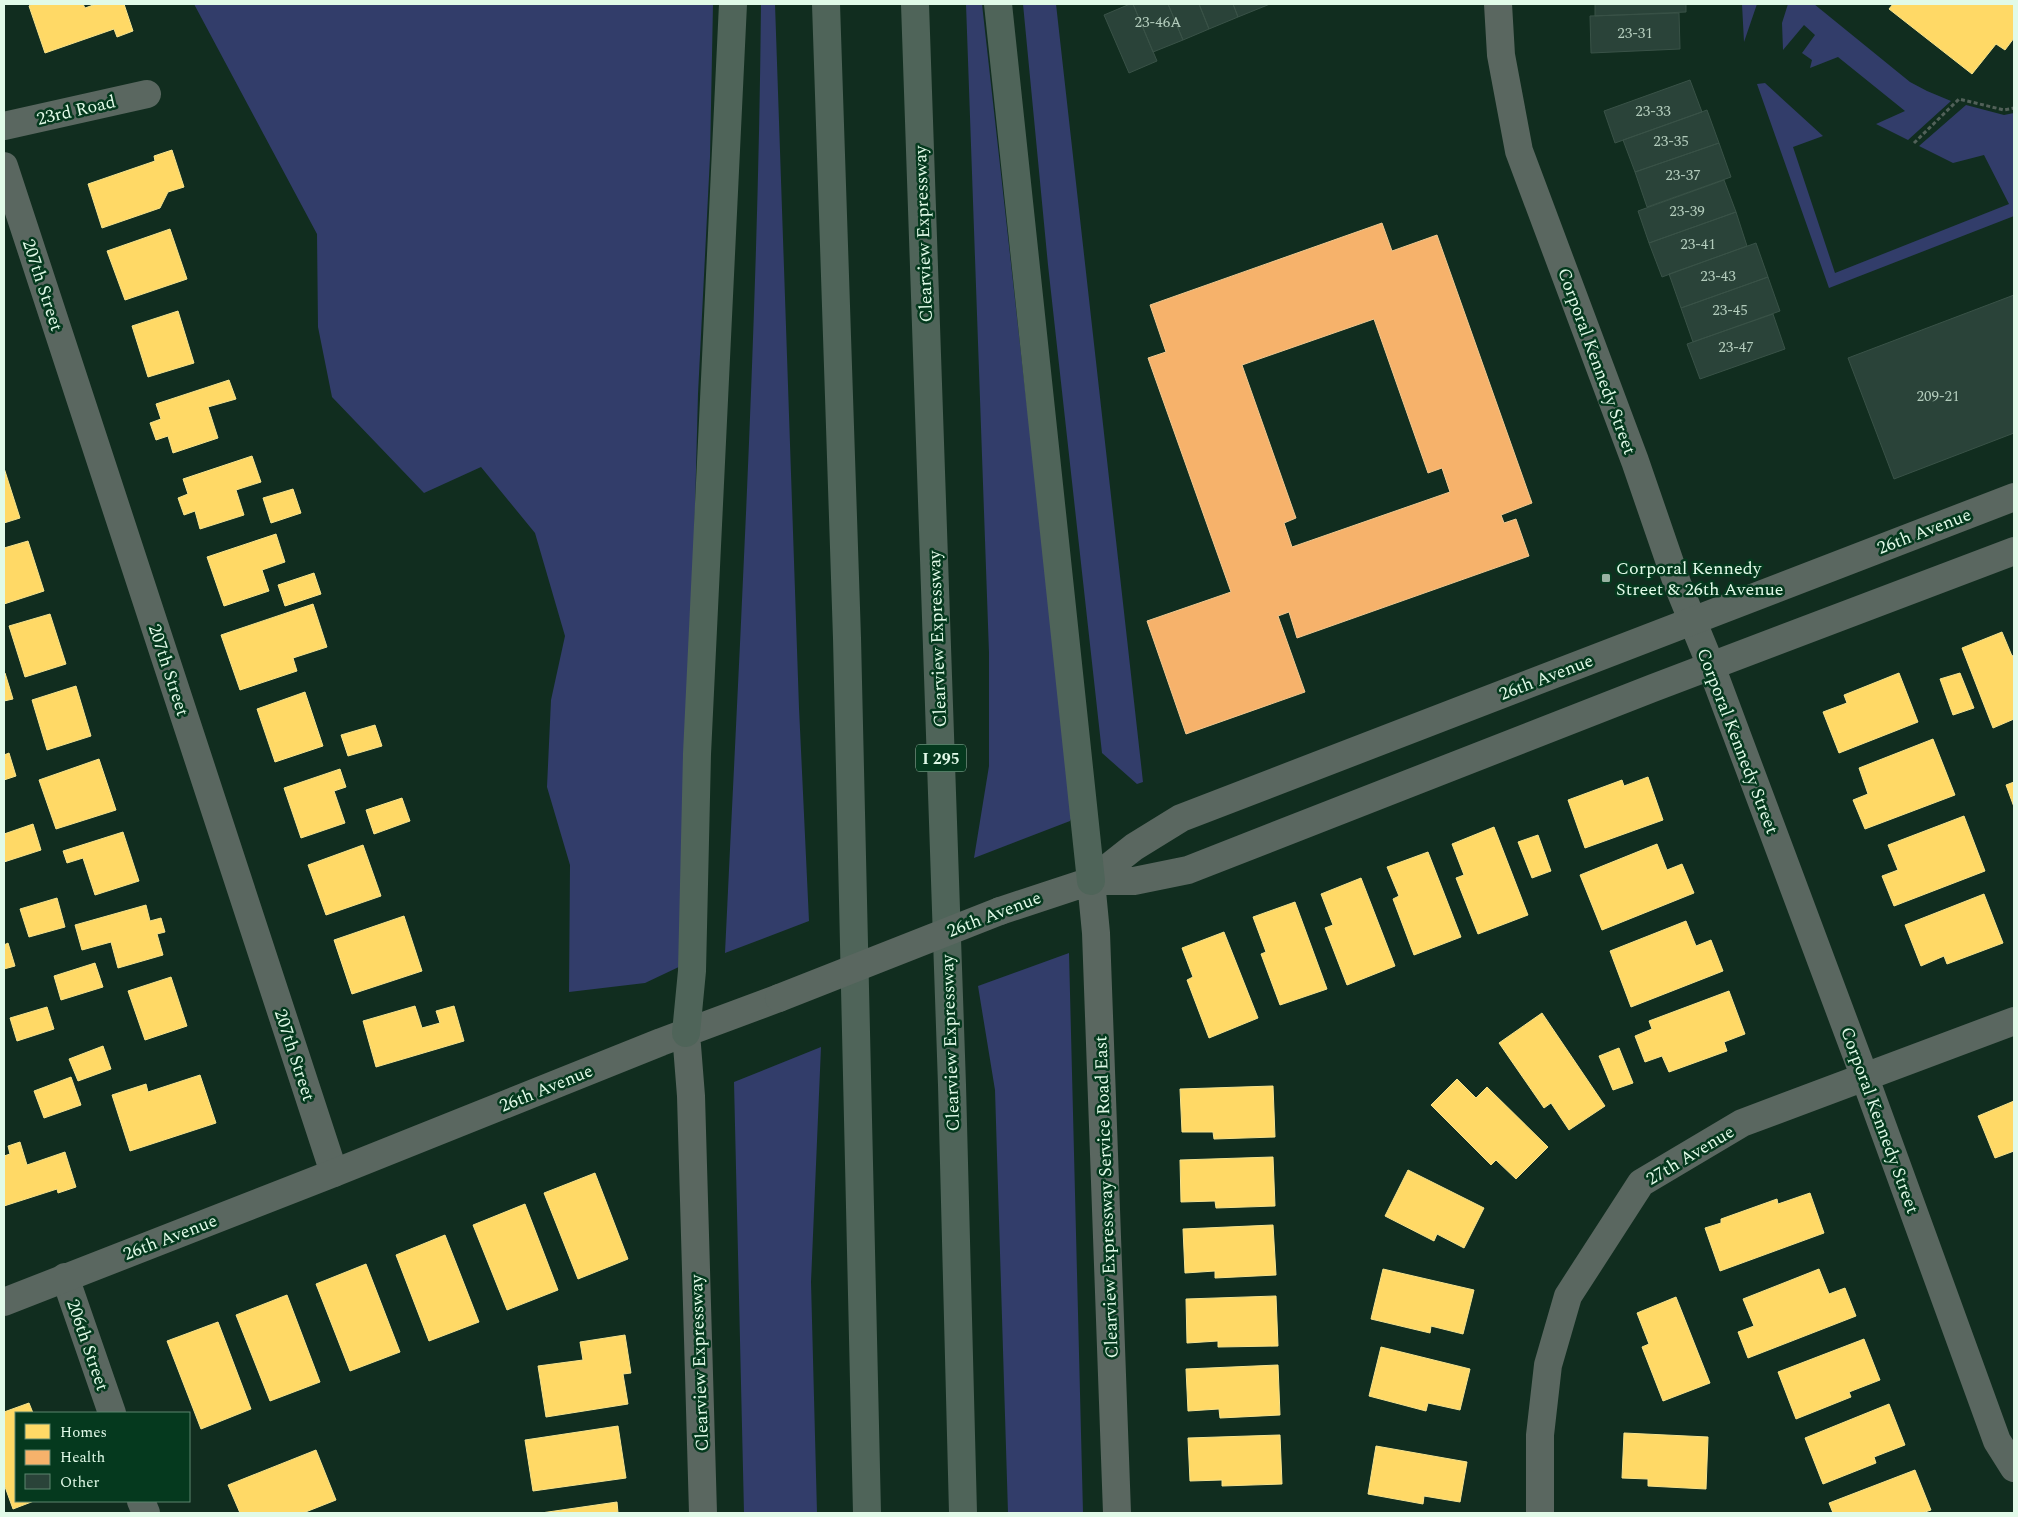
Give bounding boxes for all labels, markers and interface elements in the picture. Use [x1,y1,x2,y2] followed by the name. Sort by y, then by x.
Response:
[1135,11,1181,34] house number: 23-46A
[1617,22,1653,45] house number: 23-31
[34,88,118,133] street label: 23rd Road
[1635,100,1671,123] house number: 23-33
[1653,130,1689,153] house number: 23-35
[907,144,940,323] street label: Clearview Expressway
[1665,164,1701,187] house number: 23-37
[1669,200,1705,223] house number: 23-39
[1680,233,1716,256] house number: 23-41
[15,236,70,335] street label: 207th Street
[1550,264,1643,458] street label: Corporal Kennedy Street
[1700,265,1736,288] house number: 23-43
[1712,299,1748,322] house number: 23-45
[1718,336,1754,359] house number: 23-47
[1916,385,1960,408] house number: 209-21
[1873,501,1975,562] street label: 26th Avenue
[921,549,954,728] street label: Clearview Expressway
[1616,555,1784,603] place label: Corporal Kennedy Street & 26th Avenue
[1600,572,1612,584] marker: Corporal Kennedy Street & 26th Avenue
[141,621,196,720] street label: 207th Street
[1690,644,1785,838] street label: Corporal Kennedy Street
[1495,647,1597,708] street label: 26th Avenue
[916,744,966,771] road number: I 295
[943,884,1045,945] street label: 26th Avenue
[934,953,967,1132] street label: Clearview Expressway
[267,1006,322,1105] street label: 207th Street
[1833,1023,1926,1217] street label: Corporal Kennedy Street
[1087,1035,1126,1359] street label: Clearview Expressway Service Road East
[495,1057,597,1119] street label: 26th Avenue
[1641,1118,1740,1192] street label: 27th Avenue
[119,1207,221,1268] street label: 26th Avenue
[683,1273,716,1452] street label: Clearview Expressway
[59,1296,116,1395] street label: 206th Street
[15,1412,190,1502] legend
[60,1421,107,1444] text: Homes
[60,1446,105,1469] text: Health
[60,1471,99,1494] text: Other

